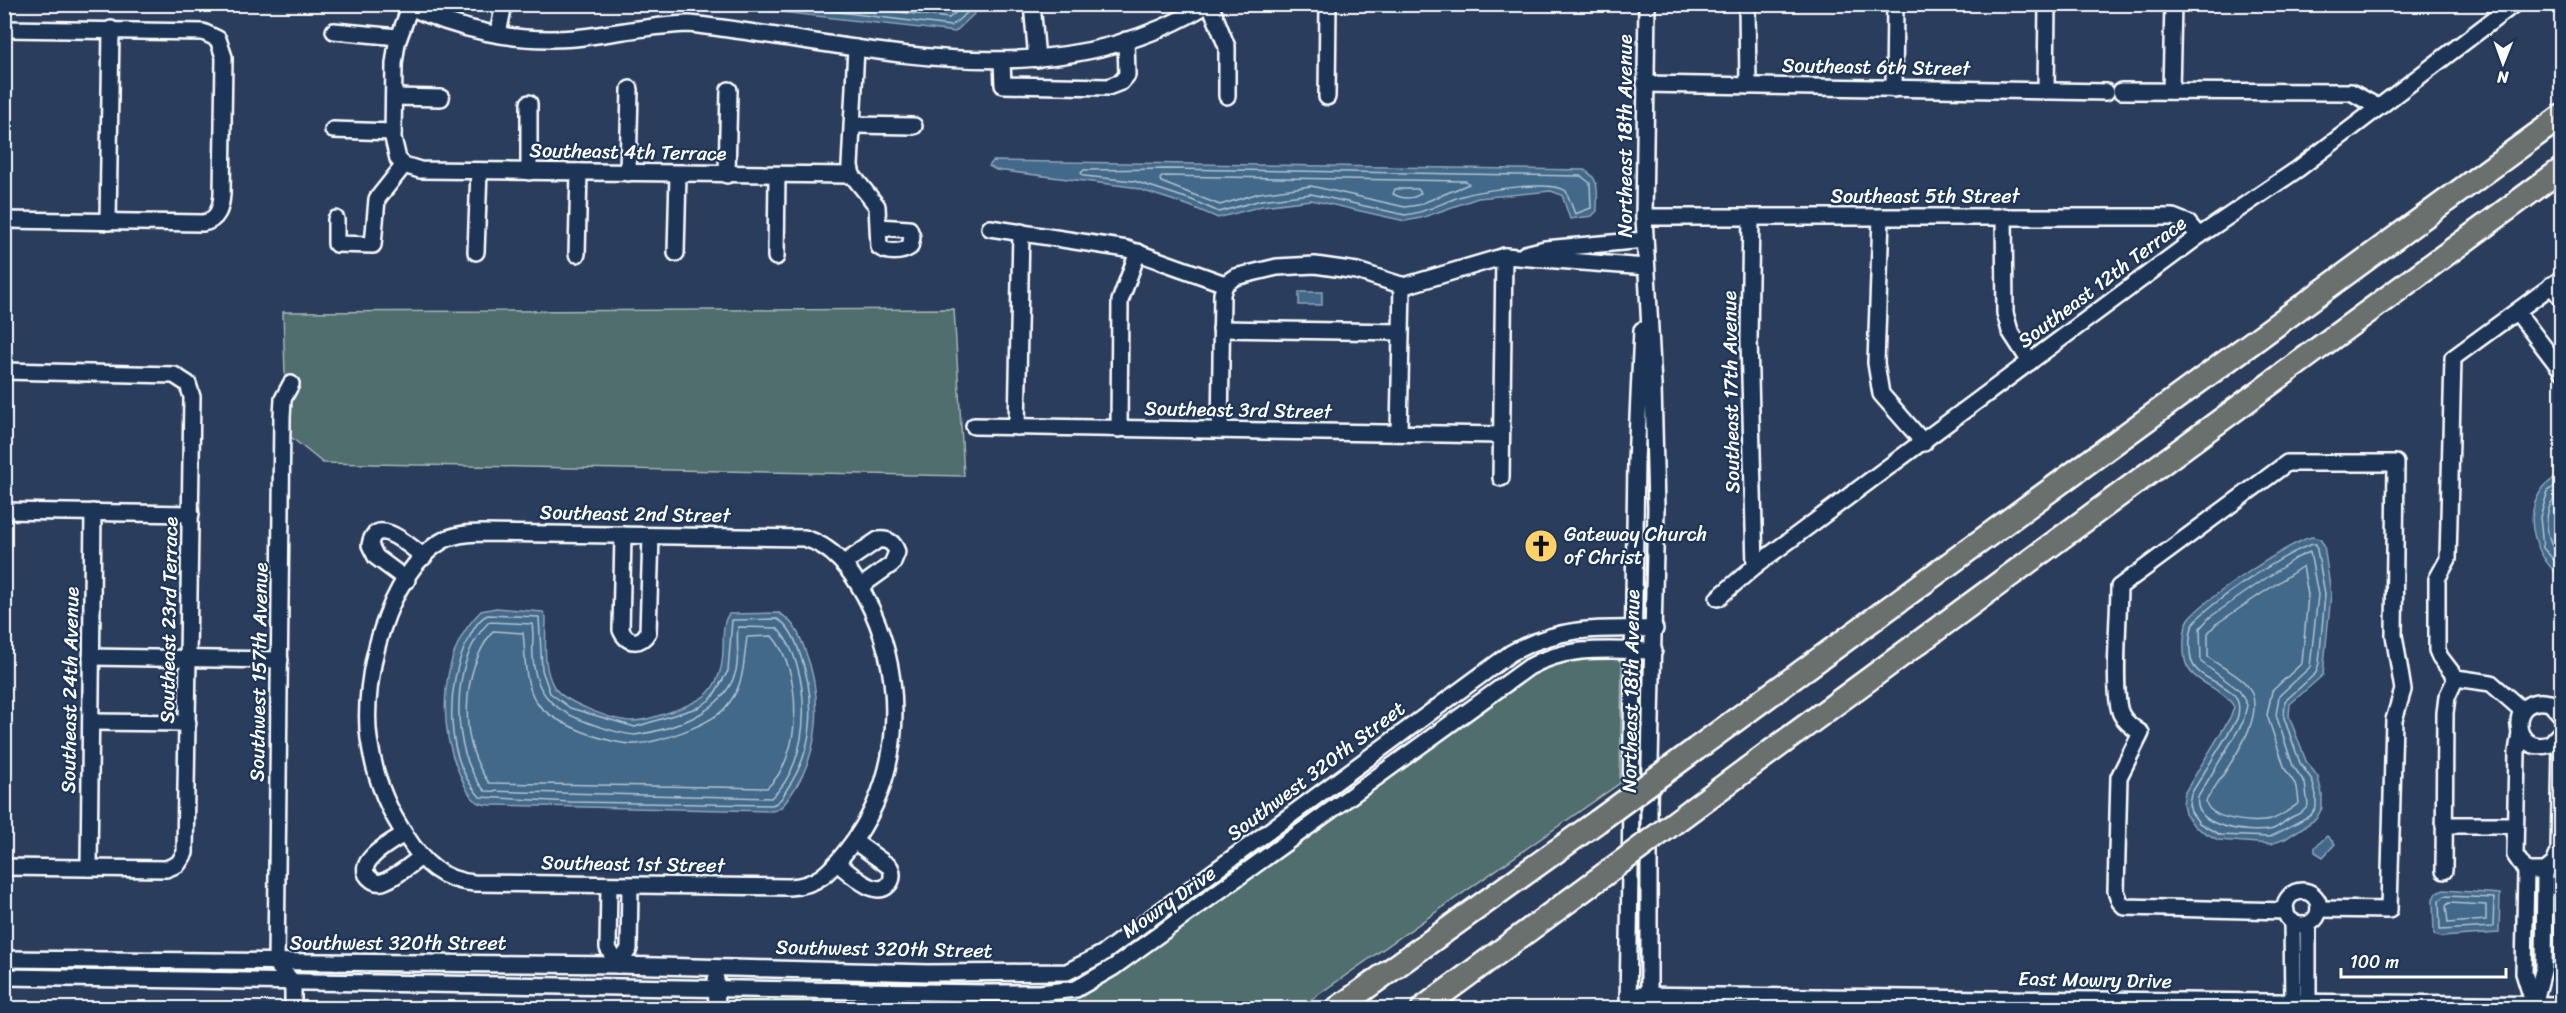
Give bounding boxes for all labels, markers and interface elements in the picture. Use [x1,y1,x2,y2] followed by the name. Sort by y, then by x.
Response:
[2473,33,2533,93] north arrow
[1608,34,1643,238] street label: Northeast 18th Avenue
[1782,48,1971,86] street label: Southeast 6th Street
[2496,63,2510,92] text: N
[529,133,727,171] street label: Southeast 4th Terrace
[1830,179,2021,214] street label: Southeast 5th Street
[2010,206,2195,358] street label: Southeast 12th Terrace
[1712,290,1750,494] street label: Southeast 17th Avenue
[1144,391,1333,429] street label: Southeast 3rd Street
[539,495,732,533] street label: Southeast 2nd Street
[150,516,188,724] street label: Southeast 23rd Terrace
[1564,517,1707,575] place label: Gateway Church of Christ
[1523,528,1559,564] church icon: Gateway Church of Christ
[240,562,278,782] street label: Southwest 157th Avenue
[51,586,89,794] street label: Southeast 24th Avenue
[1612,589,1650,793] street label: Northeast 18th Avenue
[1219,692,1413,850] street label: Southwest 320th Street
[541,845,726,883] street label: Southeast 1st Street
[1114,856,1224,948] street label: Mowry Drive
[290,926,507,961] street label: Southwest 320th Street
[775,930,993,968] street label: Southwest 320th Street
[2341,941,2506,979] scale bar
[2350,946,2399,978] text: 100 m
[2018,961,2172,999] street label: East Mowry Drive

